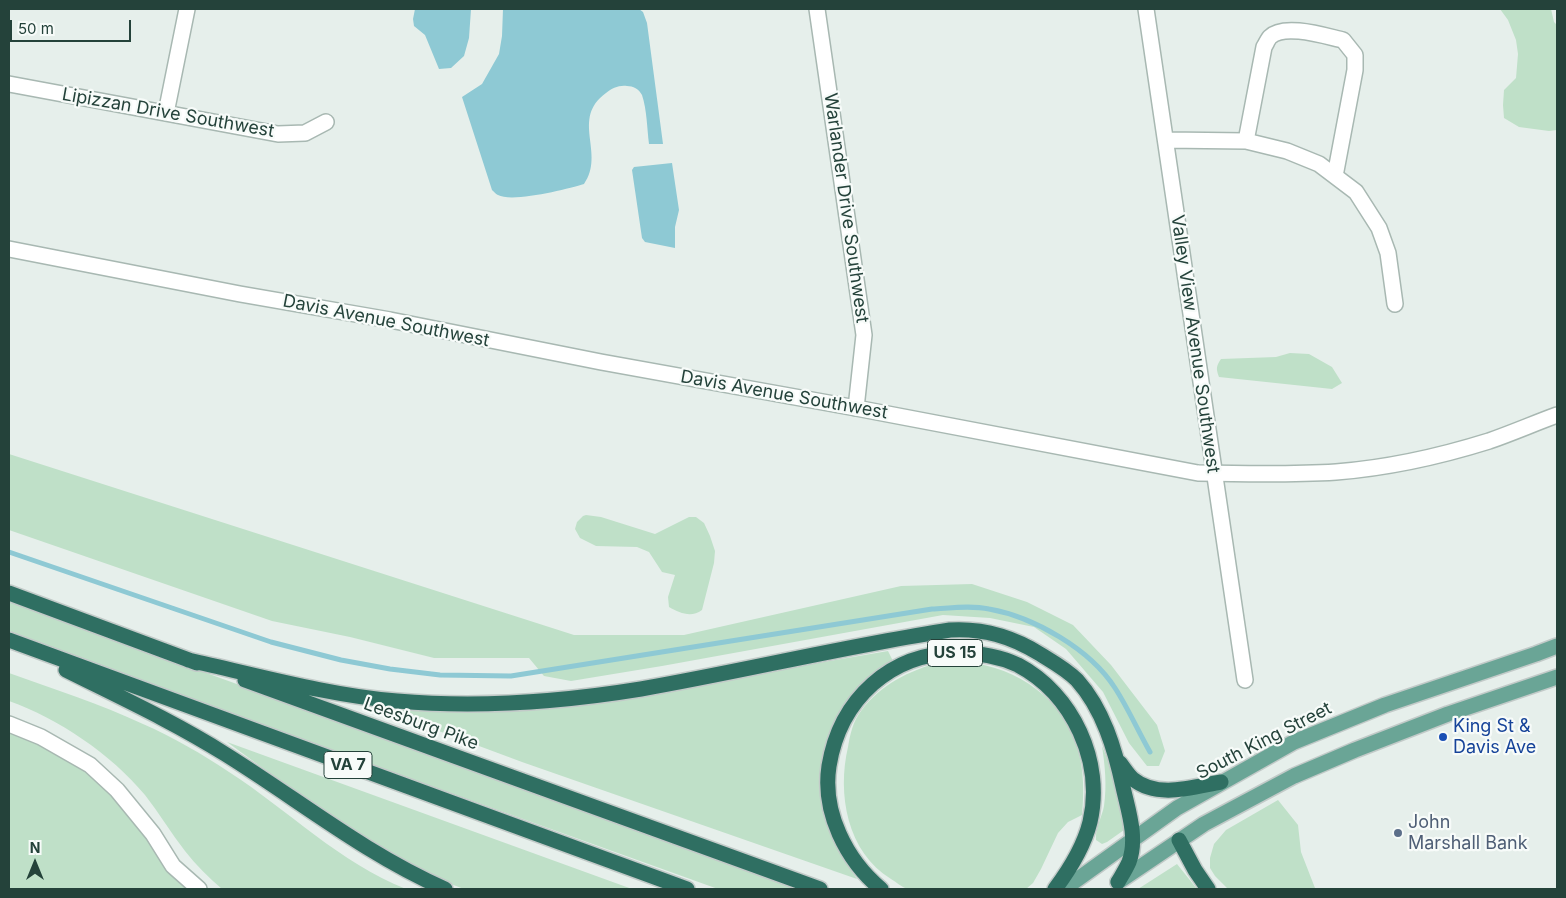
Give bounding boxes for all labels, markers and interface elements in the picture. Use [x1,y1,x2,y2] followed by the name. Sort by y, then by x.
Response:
[12,10,134,42] scale bar
[18,19,54,38] text: 50 m
[60,84,276,142] street label: Lipizzan Drive Southwest
[819,92,873,324] street label: Warlander Drive Southwest
[1166,214,1224,474] street label: Valley View Avenue Southwest
[281,290,491,352] street label: Davis Avenue Southwest
[679,366,889,424] street label: Davis Avenue Southwest
[928,640,982,666] road number: US 15
[361,693,481,755] street label: Leesburg Pike
[1193,698,1335,784] street label: South King Street
[1453,716,1536,759] place label: King St & Davis Ave
[1437,731,1449,743] marker: King St & Davis Ave
[324,752,372,778] road number: VA 7
[1408,812,1528,854] place label: John Marshall Bank
[1392,827,1404,839] marker: John Marshall Bank
[10,838,60,888] north arrow
[30,839,40,856] text: N

